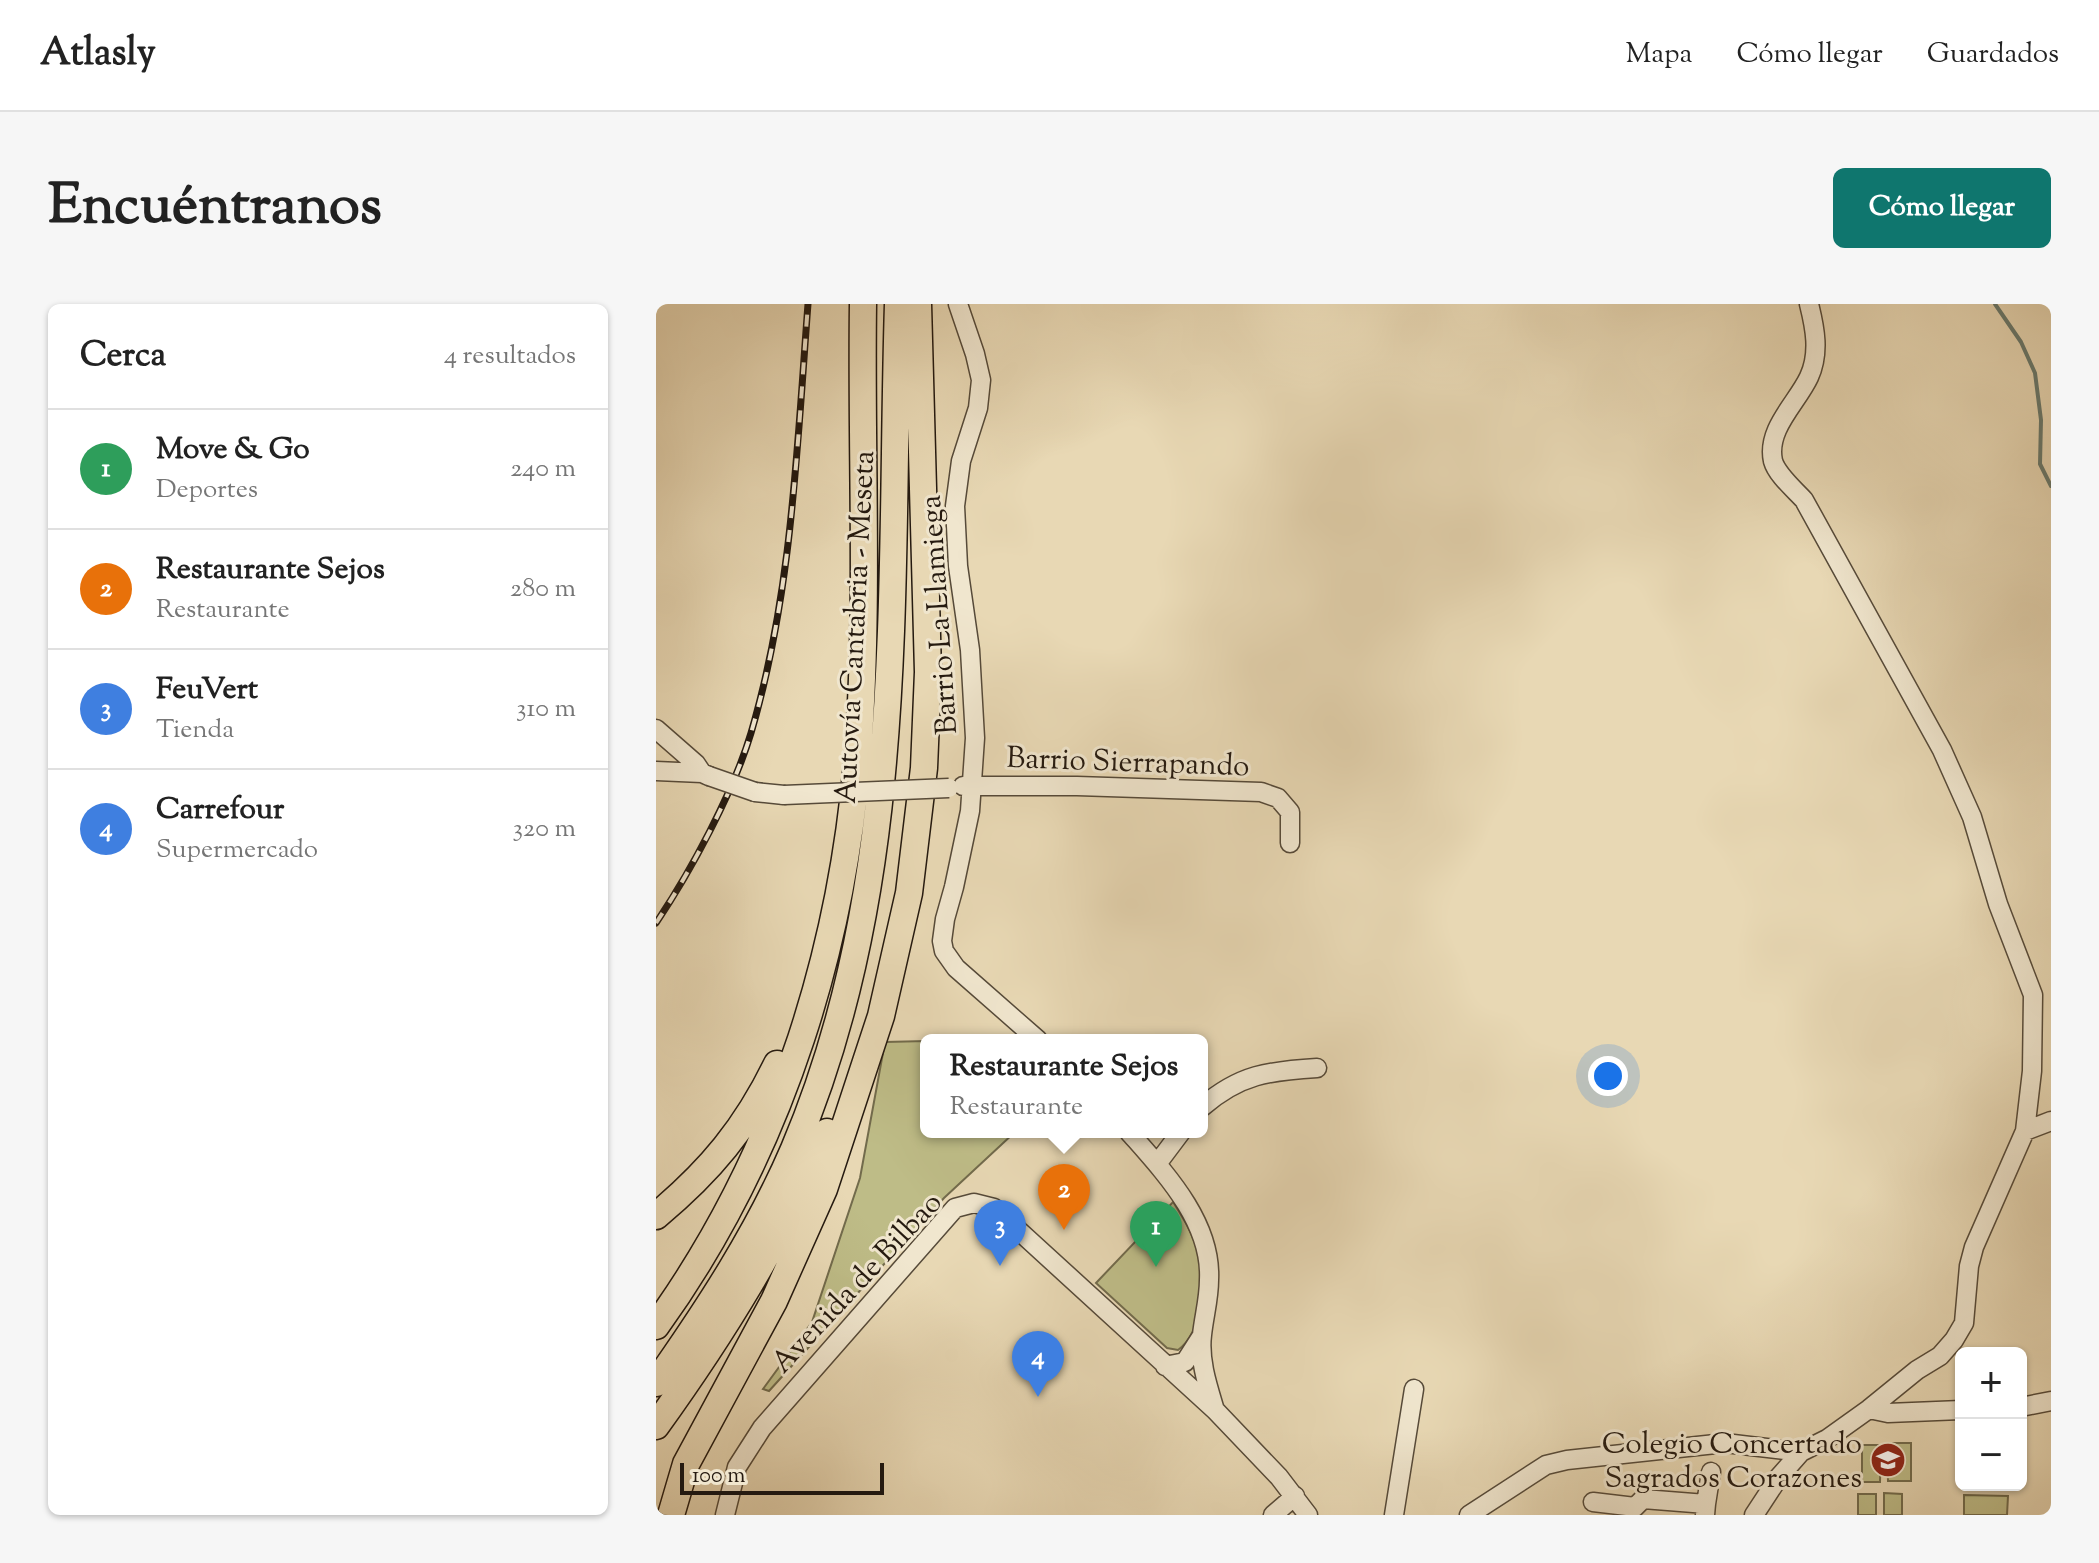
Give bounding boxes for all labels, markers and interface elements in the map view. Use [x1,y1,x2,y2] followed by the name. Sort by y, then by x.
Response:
[40,28,156,82] text: Atlasly
[1626,35,1692,75] text: Mapa
[1736,35,1883,75] text: Cómo llegar
[1927,35,2059,75] text: Guardados
[48,168,382,249] text: Encuéntranos
[1833,168,2051,248] button: Cómo llegar
[80,332,166,381] text: Cerca
[444,338,576,375] text: 4 resultados
[156,429,310,472] text: Move & Go
[826,449,887,805] street label: Autovía Cantabria - Meseta
[102,451,110,488] text: 1
[510,451,576,488] text: 240 m
[156,472,258,509] text: Deportes
[911,493,970,736] street label: Barrio La Llamiega
[156,549,385,592] text: Restaurante Sejos
[100,571,112,608] text: 2
[510,571,576,608] text: 280 m
[156,592,290,629] text: Restaurante
[156,669,258,712] text: FeuVert
[101,691,111,728] text: 3
[516,691,576,728] text: 310 m
[156,712,234,749] text: Tienda
[1006,738,1250,789] street label: Barrio Sierrapando
[156,789,284,832] text: Carrefour
[99,811,113,848] text: 4
[513,811,576,848] text: 320 m
[156,832,318,869] text: Supermercado
[920,1034,1208,1138] popup
[950,1046,1178,1089] text: Restaurante Sejos
[1588,1056,1628,1096] your location
[950,1089,1083,1126] text: Restaurante
[1038,1164,1090,1230] pin: 2
[762,1183,953,1384] street label: Avenida de Bilbao
[974,1200,1026,1266] pin: 3
[1130,1201,1182,1267] pin: 1
[1012,1331,1064,1397] pin: 4
[1955,1347,2027,1491] map controls
[1955,1347,2027,1419] button: +
[1955,1419,2027,1491] button: −
[1602,1424,1862,1501] place label: Colegio Concertado Sagrados Corazones
[1869,1441,1907,1479] school or university icon: Colegio Concertado Sagrados Corazones
[680,1459,884,1495] scale bar
[692,1461,745,1493] text: 100 m

